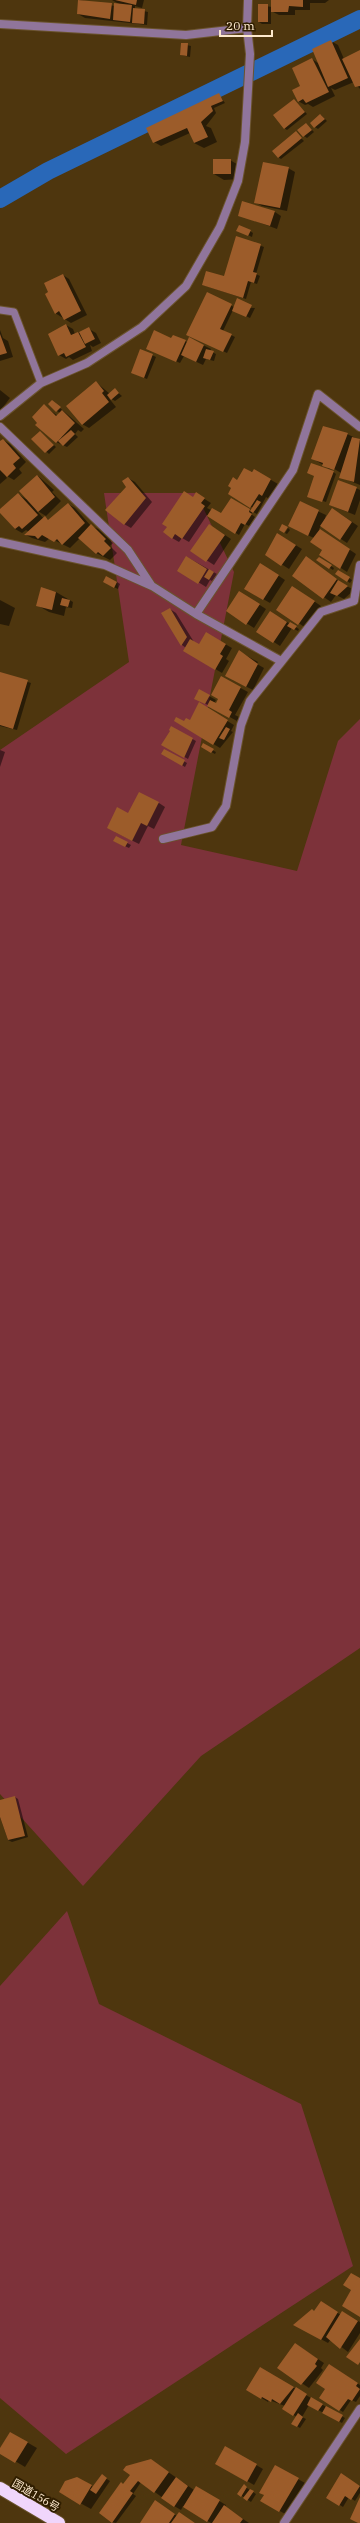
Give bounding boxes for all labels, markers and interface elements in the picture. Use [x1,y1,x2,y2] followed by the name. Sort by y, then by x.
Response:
[220,12,272,38] scale bar
[226,18,255,33] text: 20 m
[10,2476,62,2514] street label: 国道156号

